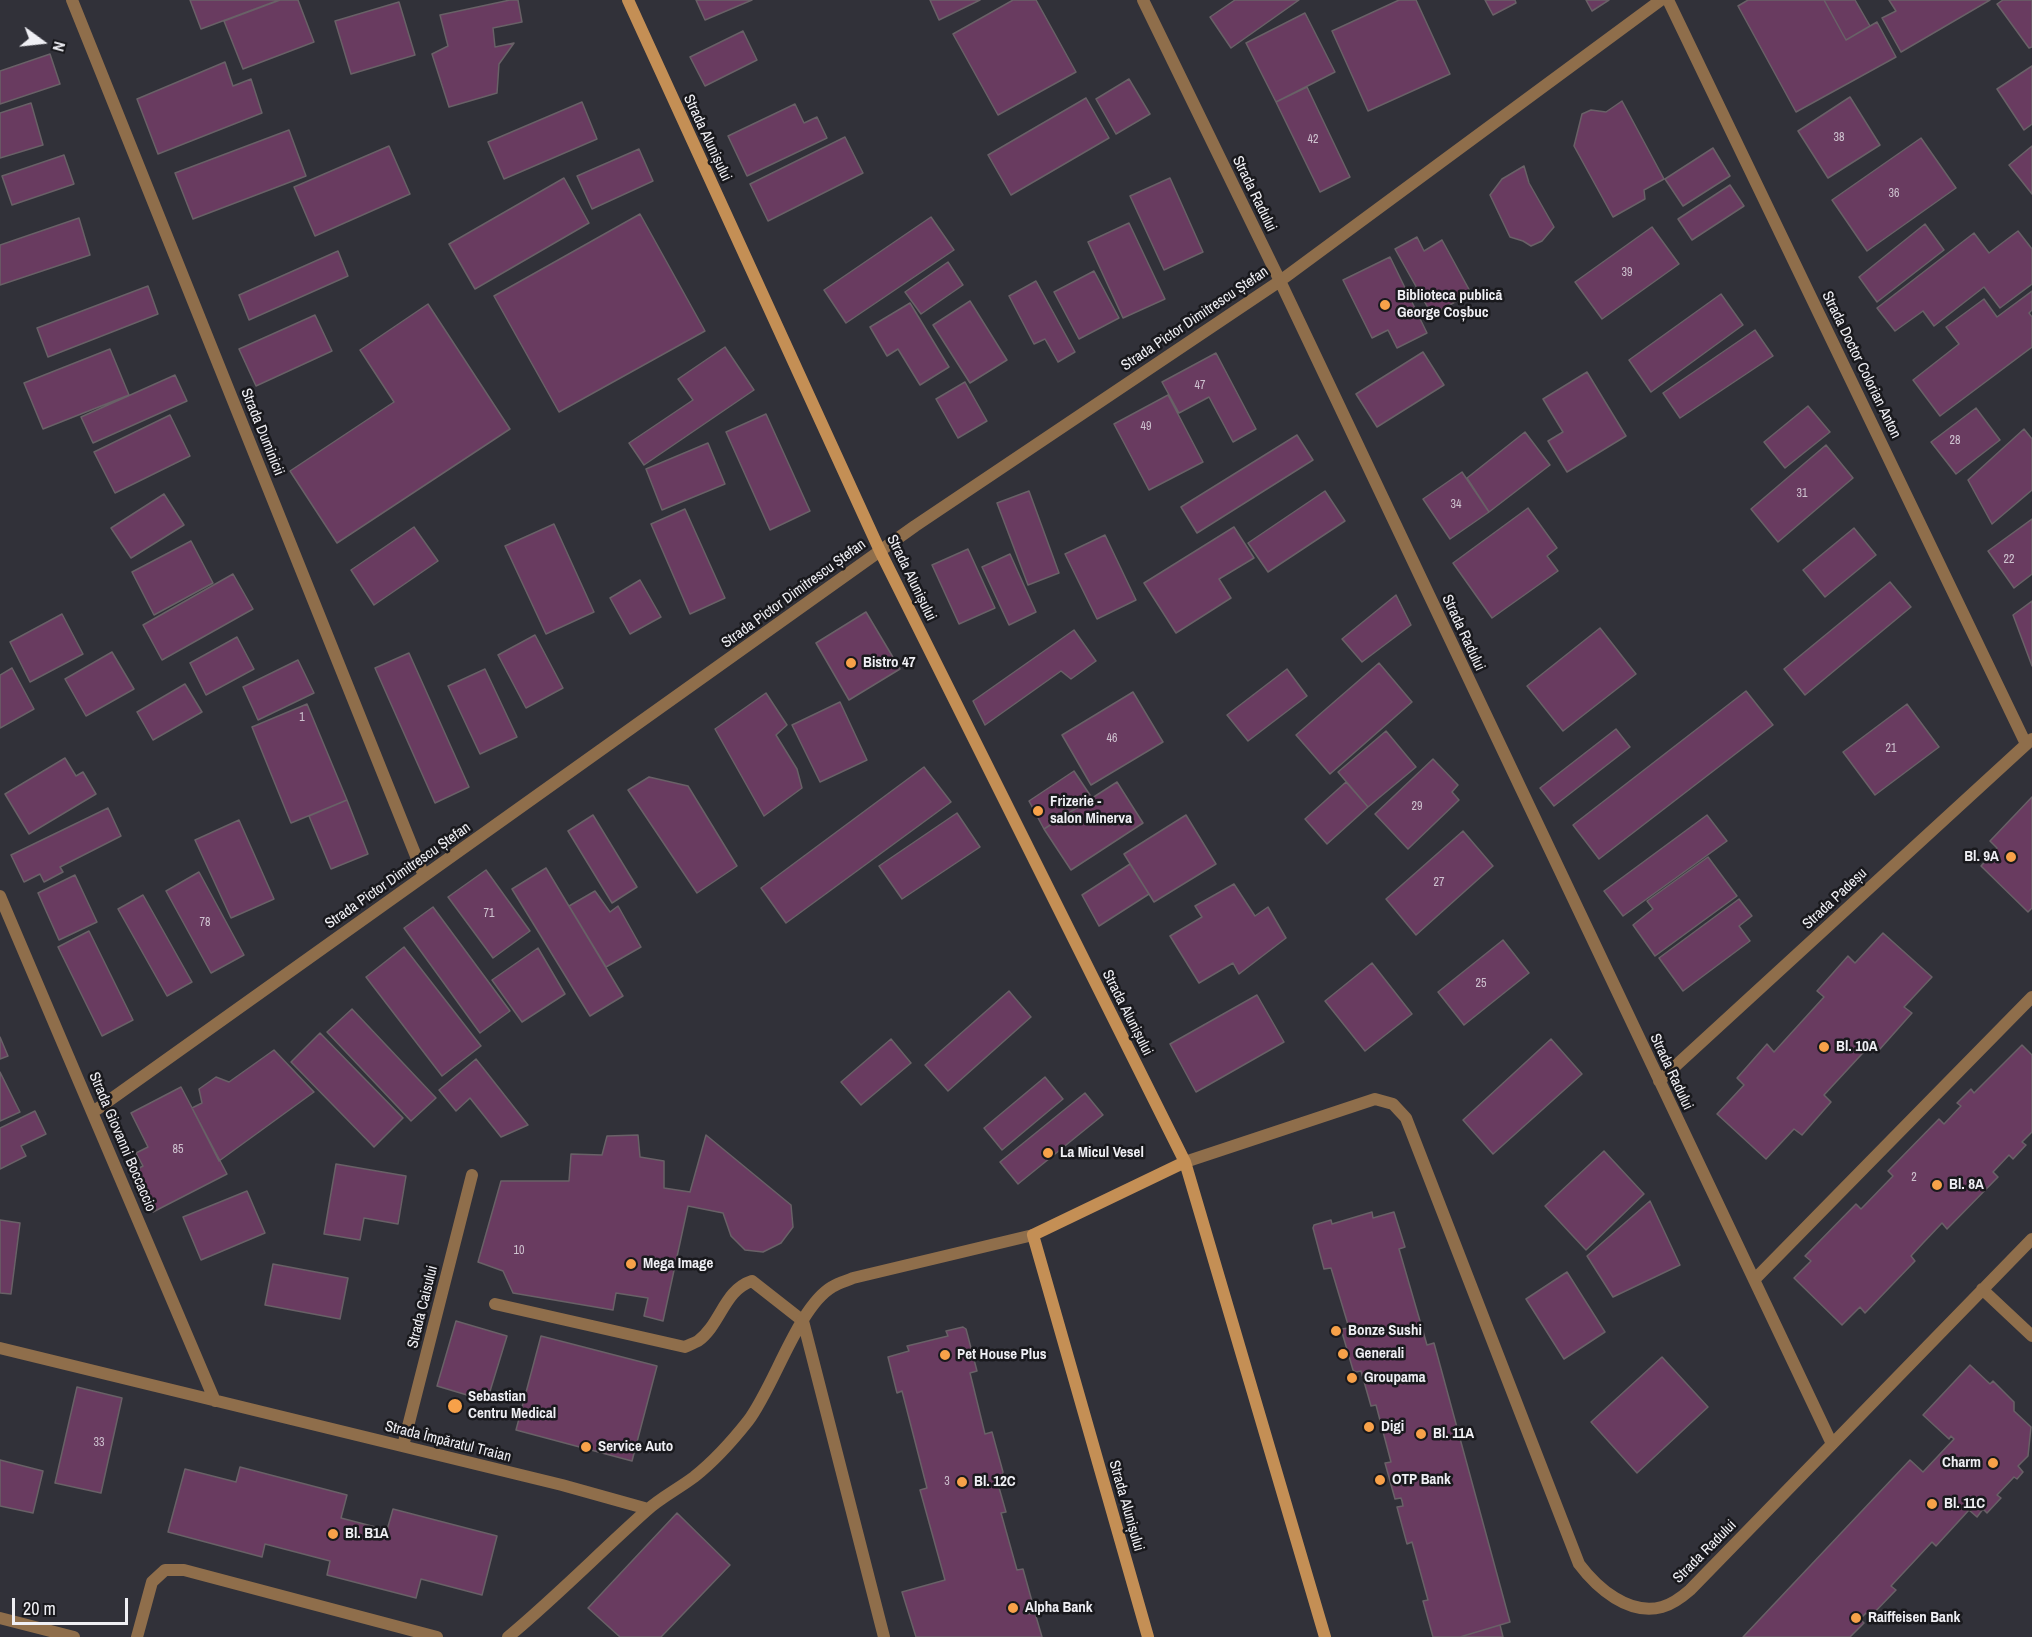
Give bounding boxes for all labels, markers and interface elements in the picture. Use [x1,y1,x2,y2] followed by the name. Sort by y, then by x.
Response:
[12,12,72,72] north arrow
[48,39,71,54] text: N
[679,92,735,184] street label: Strada Alunișului
[1834,131,1844,145] house number: 38
[1308,133,1318,147] house number: 42
[1228,153,1280,235] street label: Strada Radului
[1889,187,1899,201] house number: 36
[1118,263,1272,375] street label: Strada Pictor Dimitrescu Ștefan
[1622,266,1632,280] house number: 39
[1397,287,1502,322] place label: Biblioteca publică George Coșbuc
[1818,289,1904,441] street label: Strada Doctor Colorian Anton
[1378,298,1392,312] marker: Biblioteca publică George Coșbuc
[1195,379,1205,393] house number: 47
[236,386,288,478] street label: Strada Duminicii
[1141,420,1151,434] house number: 49
[1950,434,1960,448] house number: 28
[1797,487,1807,501] house number: 31
[1451,498,1461,512] house number: 34
[882,532,940,624] street label: Strada Alunișului
[718,536,870,652] street label: Strada Pictor Dimitrescu Ștefan
[2004,553,2014,567] house number: 22
[1438,592,1488,674] street label: Strada Radului
[863,654,916,672] place label: Bistro 47
[844,656,858,670] marker: Bistro 47
[299,711,305,725] house number: 1
[1107,732,1117,746] house number: 46
[1886,742,1896,756] house number: 21
[1050,793,1132,828] place label: Frizerie - salon Minerva
[1412,800,1422,814] house number: 29
[1031,804,1045,818] marker: Frizerie - salon Minerva
[322,819,474,933] street label: Strada Pictor Dimitrescu Ștefan
[1964,848,1999,866] place label: Bl. 9A
[2004,850,2018,864] marker: Bl. 9A
[1799,865,1871,933] street label: Strada Padeșu
[1434,876,1444,890] house number: 27
[484,907,494,921] house number: 71
[200,916,210,930] house number: 78
[1098,967,1156,1059] street label: Strada Alunișului
[1476,977,1486,991] house number: 25
[1646,1031,1696,1113] street label: Strada Radului
[1836,1038,1878,1056] place label: Bl. 10A
[1817,1040,1831,1054] marker: Bl. 10A
[84,1070,160,1214] street label: Strada Giovanni Boccaccio
[173,1143,183,1157] house number: 85
[1060,1144,1144,1162] place label: La Micul Vesel
[1041,1146,1055,1160] marker: La Micul Vesel
[1911,1171,1917,1185] house number: 2
[1949,1176,1984,1194] place label: Bl. 8A
[1930,1178,1944,1192] marker: Bl. 8A
[514,1244,524,1258] house number: 10
[643,1255,713,1273] place label: Mega Image
[624,1257,638,1271] marker: Mega Image
[404,1264,442,1350] street label: Strada Caisului
[1348,1322,1422,1340] place label: Bonze Sushi
[1329,1324,1343,1338] marker: Bonze Sushi
[1355,1345,1404,1363] place label: Generali
[957,1346,1047,1364] place label: Pet House Plus
[1336,1347,1350,1361] marker: Generali
[938,1348,952,1362] marker: Pet House Plus
[1364,1369,1426,1387] place label: Groupama
[1345,1371,1359,1385] marker: Groupama
[468,1388,556,1423] place label: Sebastian Centru Medical
[446,1397,464,1415] marker: Sebastian Centru Medical
[383,1418,513,1466] street label: Strada Împăratul Traian
[1381,1418,1404,1436] place label: Digi
[1362,1420,1376,1434] marker: Digi
[1433,1425,1474,1443] place label: Bl. 11A
[1414,1427,1428,1441] marker: Bl. 11A
[94,1436,104,1450] house number: 33
[598,1438,673,1456] place label: Service Auto
[579,1440,593,1454] marker: Service Auto
[1942,1454,1981,1472] place label: Charm
[1986,1456,2000,1470] marker: Charm
[1104,1458,1148,1554] street label: Strada Alunișului
[1392,1471,1451,1489] place label: OTP Bank
[974,1473,1016,1491] place label: Bl. 12C
[1373,1473,1387,1487] marker: OTP Bank
[944,1475,950,1489] house number: 3
[955,1475,969,1489] marker: Bl. 12C
[1944,1495,1985,1513] place label: Bl. 11C
[1925,1497,1939,1511] marker: Bl. 11C
[1670,1517,1740,1587] street label: Strada Radului
[345,1525,389,1543] place label: Bl. B1A
[326,1527,340,1541] marker: Bl. B1A
[15,1586,130,1624] scale bar
[23,1596,56,1621] text: 20 m
[1025,1599,1093,1617] place label: Alpha Bank
[1006,1601,1020,1615] marker: Alpha Bank
[1868,1609,1960,1627] place label: Raiffeisen Bank
[1849,1611,1863,1625] marker: Raiffeisen Bank

